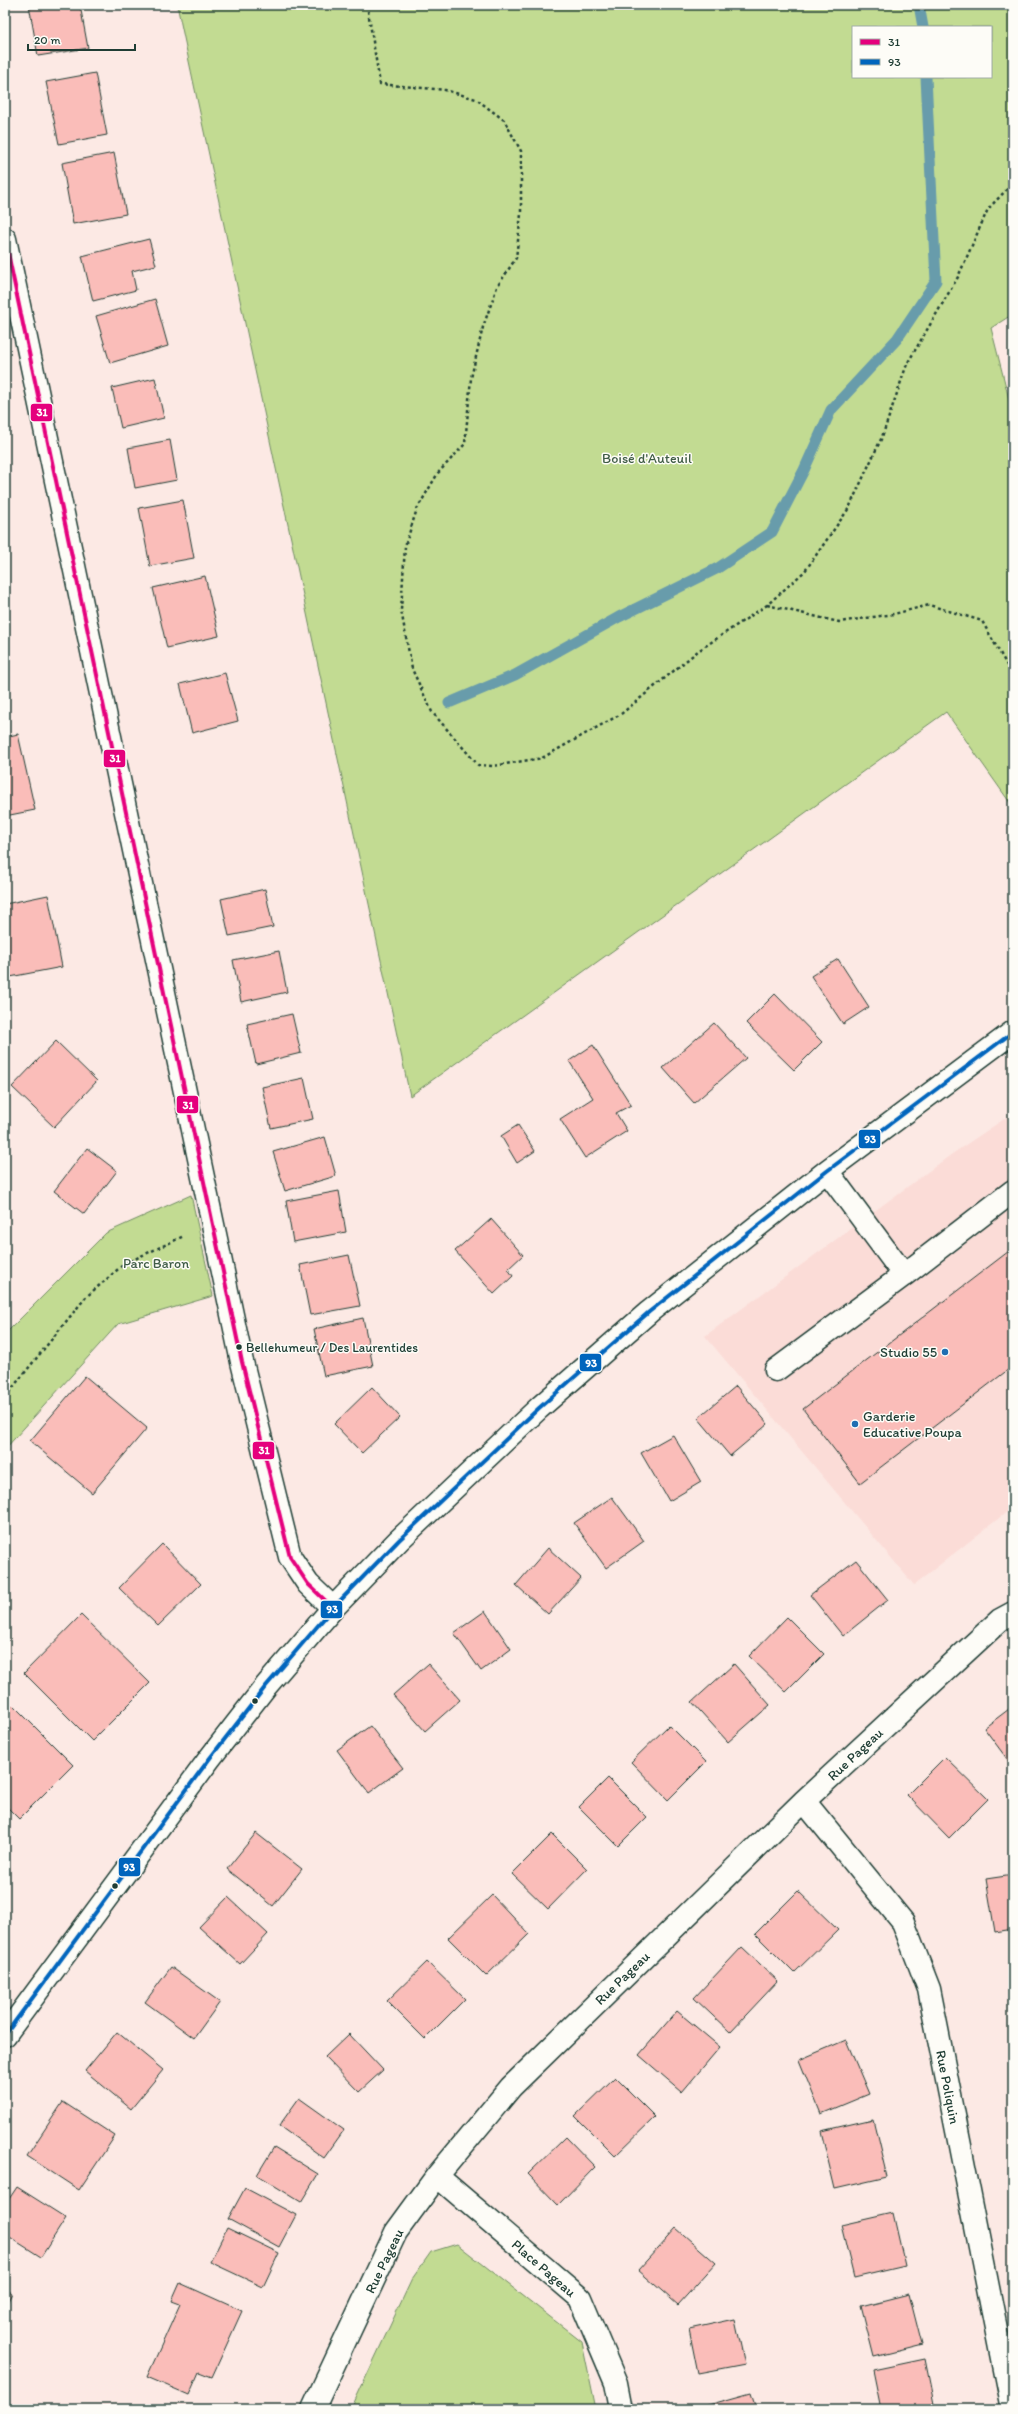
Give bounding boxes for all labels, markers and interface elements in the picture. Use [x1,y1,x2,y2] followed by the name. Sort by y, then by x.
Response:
[28,26,135,52] scale bar
[852,26,992,78] legend
[34,33,61,47] text: 20 m
[888,35,901,49] text: 31
[888,55,901,69] text: 93
[30,403,53,422] line badge: 31
[36,406,48,419] text: 31
[602,450,692,467] park label: Boisé d'Auteuil
[103,749,126,768] line badge: 31
[109,752,121,765] text: 31
[176,1095,199,1114] line badge: 31
[182,1099,194,1112] text: 31
[858,1129,881,1149] line badge: 93
[864,1133,876,1146] text: 93
[123,1255,189,1272] park label: Parc Baron
[246,1340,418,1355] place label: Bellehumeur / Des Laurentides
[234,1342,244,1352] marker: Bellehumeur / Des Laurentides
[880,1344,937,1361] place label: Studio 55
[940,1347,950,1357] marker: Studio 55
[579,1353,602,1372] line badge: 93
[585,1357,597,1370] text: 93
[863,1408,962,1441] place label: Garderie Educative Poupa
[850,1419,860,1429] marker: Garderie Educative Poupa
[252,1441,275,1460] line badge: 31
[258,1444,270,1457] text: 31
[320,1600,343,1619] line badge: 93
[326,1603,338,1616] text: 93
[250,1696,260,1706] unlabelled marker
[824,1724,887,1784] street label: Rue Pageau
[118,1857,141,1877] line badge: 93
[123,1861,135,1874] text: 93
[110,1881,120,1891] unlabelled marker
[591,1948,654,2009] street label: Rue Pageau
[932,2049,963,2126] street label: Rue Poliquin
[362,2226,407,2296] street label: Rue Pageau
[508,2236,579,2301] street label: Place Pageau

